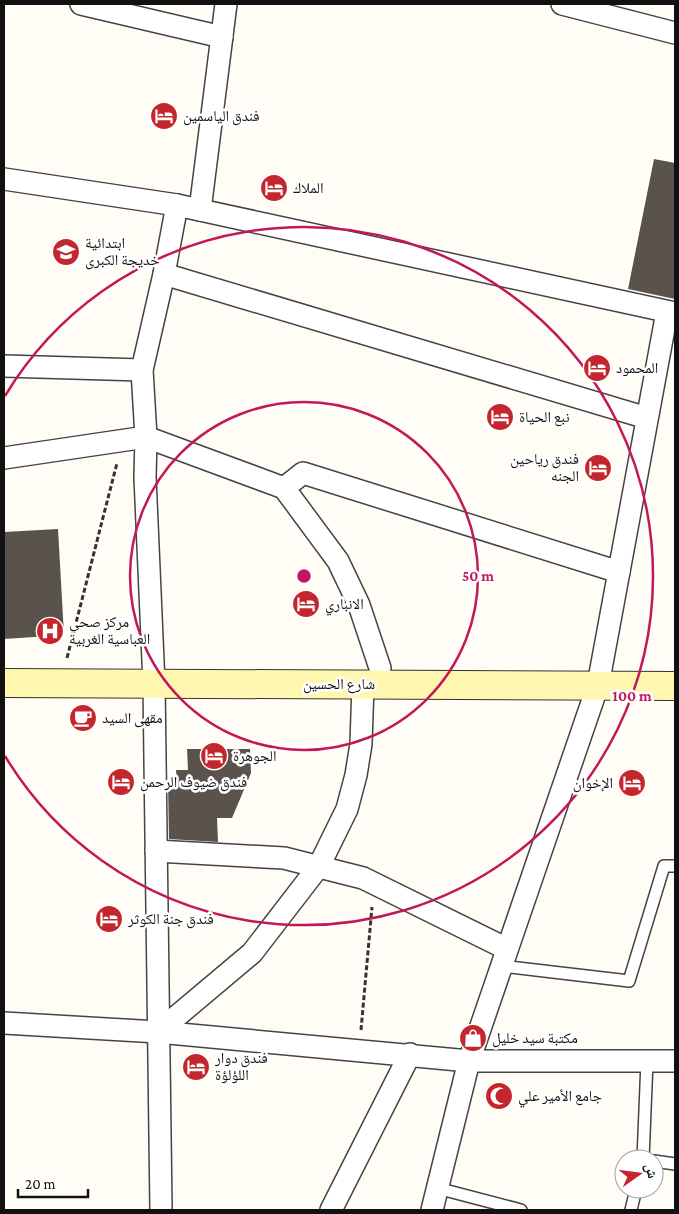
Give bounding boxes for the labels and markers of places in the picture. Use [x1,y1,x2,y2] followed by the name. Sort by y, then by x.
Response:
[149,101,179,131] hotel icon: فندق الياسمين
[183,108,260,126] place label: فندق الياسمين
[259,173,289,203] hotel icon: الملاك
[293,180,323,196] place label: الملاك
[85,235,160,270] place label: ابتدائية خديجة الكبرى
[51,237,81,267] school or university icon: ابتدائية خديجة الكبرى
[582,353,612,383] hotel icon: المحمود
[616,360,658,377] place label: المحمود
[485,402,515,432] hotel icon: نبع الحياة
[519,409,570,427] place label: نبع الحياة
[510,451,579,484] place label: فندق رياحين الجنه
[583,453,613,483] hotel icon: فندق رياحين الجنه
[295,567,313,585] centre of rings
[291,589,321,619] hotel icon: الانباري
[325,596,364,616] place label: الانباري
[69,614,150,648] place label: مركز صحي العباسية الغربية
[35,616,65,646] hospital icon: مركز صحي العباسية الغربية
[68,703,98,733] cafe icon: مقهى السيد
[102,710,163,728] place label: مقهى السيد
[199,741,229,771] hotel icon: الجوهرة
[233,748,277,765] place label: الجوهرة
[106,767,136,797] hotel icon: فندق ضيوف الرحمن
[617,768,647,798] hotel icon: الإخوان
[140,774,247,792] place label: فندق ضيوف الرحمن
[573,775,613,793] place label: الإخوان
[94,904,124,934] hotel icon: فندق جنة الكوثر
[127,911,214,929] place label: فندق جنة الكوثر
[458,1023,488,1053] shop icon: مكتبة سيد خليل
[492,1030,578,1048] place label: مكتبة سيد خليل
[214,1050,268,1084] place label: فندق دوار اللؤلؤة
[181,1052,211,1082] hotel icon: فندق دوار اللؤلؤة
[484,1081,514,1111] mosque icon: جامع الأمير علي
[518,1088,603,1108] place label: جامع الأمير علي

